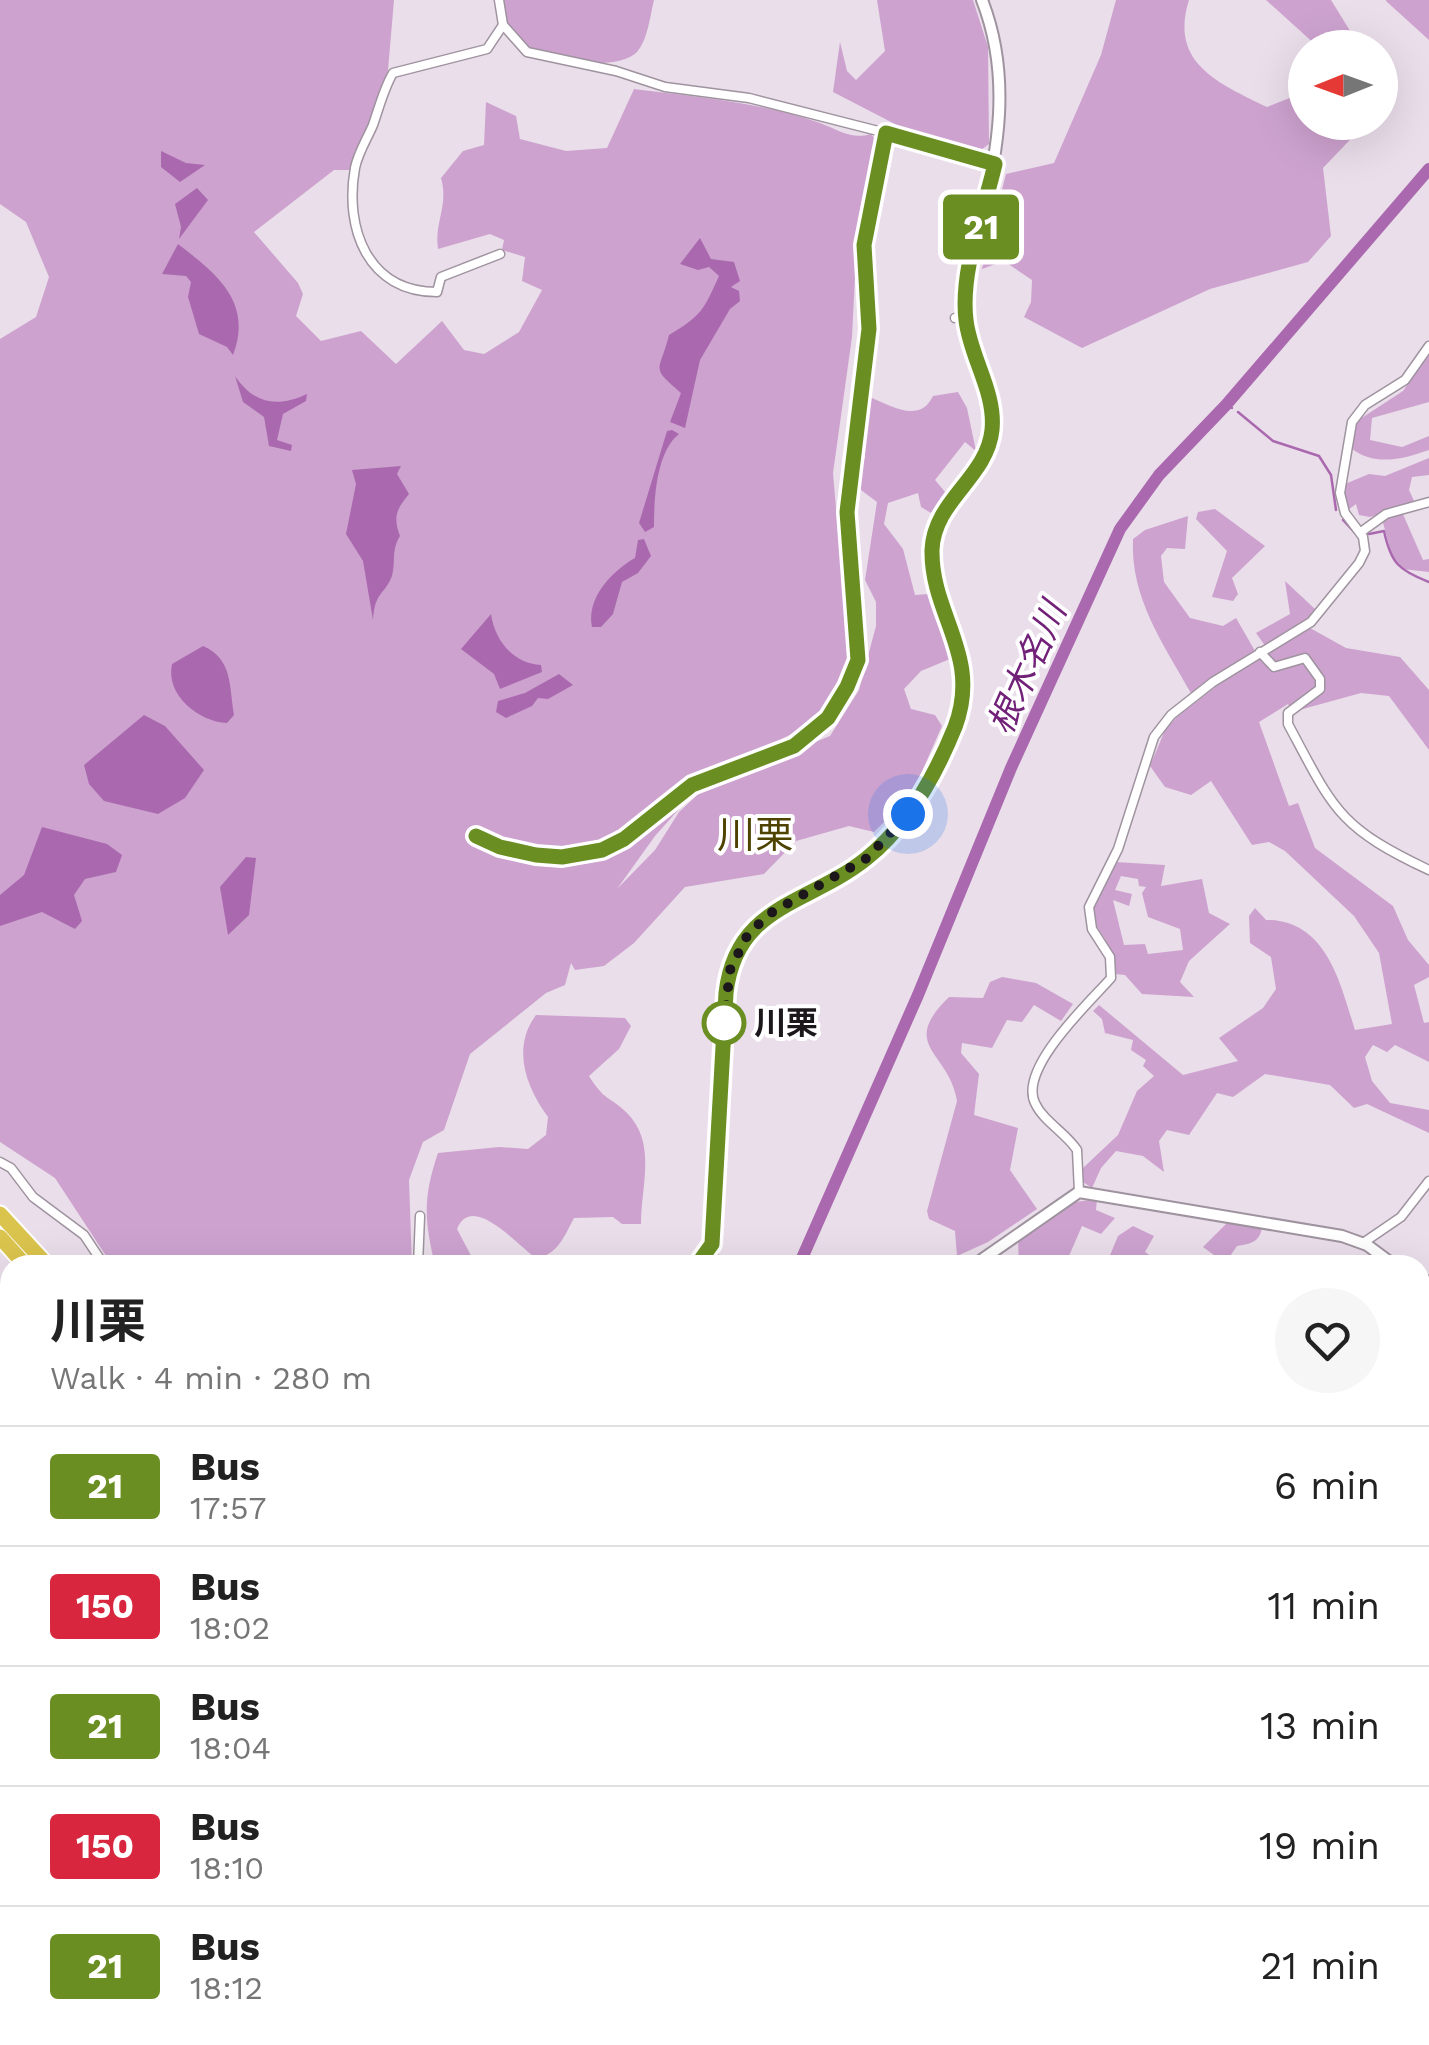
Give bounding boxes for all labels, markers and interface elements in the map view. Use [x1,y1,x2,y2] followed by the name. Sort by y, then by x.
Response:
[1288,30,1398,140] north arrow
[1288,30,1398,140] map controls
[936,194,1026,260] line badge: 21
[963,206,999,248] text: 21
[979,592,1076,740] water label: 根木名川
[883,789,933,839] your location
[717,813,793,857] district label: 川栗
[703,1002,745,1044] marker: 川栗
[754,1004,818,1042] place label: 川栗
[1275,1288,1380,1393] button: heart
[50,1293,146,1350] text: 川栗
[50,1359,372,1397] text: Walk · 4 min · 280 m
[190,1445,260,1489] text: Bus
[1274,1464,1380,1508] text: 6 min
[87,1465,123,1507] text: 21
[190,1489,266,1527] text: 17:57
[190,1565,260,1609] text: Bus
[1268,1584,1380,1628] text: 11 min
[76,1585,134,1627] text: 150
[190,1609,270,1647] text: 18:02
[190,1685,260,1729] text: Bus
[1260,1704,1380,1748] text: 13 min
[87,1705,123,1747] text: 21
[190,1729,271,1767] text: 18:04
[190,1805,260,1849] text: Bus
[1259,1824,1380,1868] text: 19 min
[76,1825,134,1867] text: 150
[190,1849,264,1887] text: 18:10
[190,1925,260,1969] text: Bus
[1260,1944,1380,1988] text: 21 min
[87,1945,123,1987] text: 21
[190,1969,263,2007] text: 18:12

